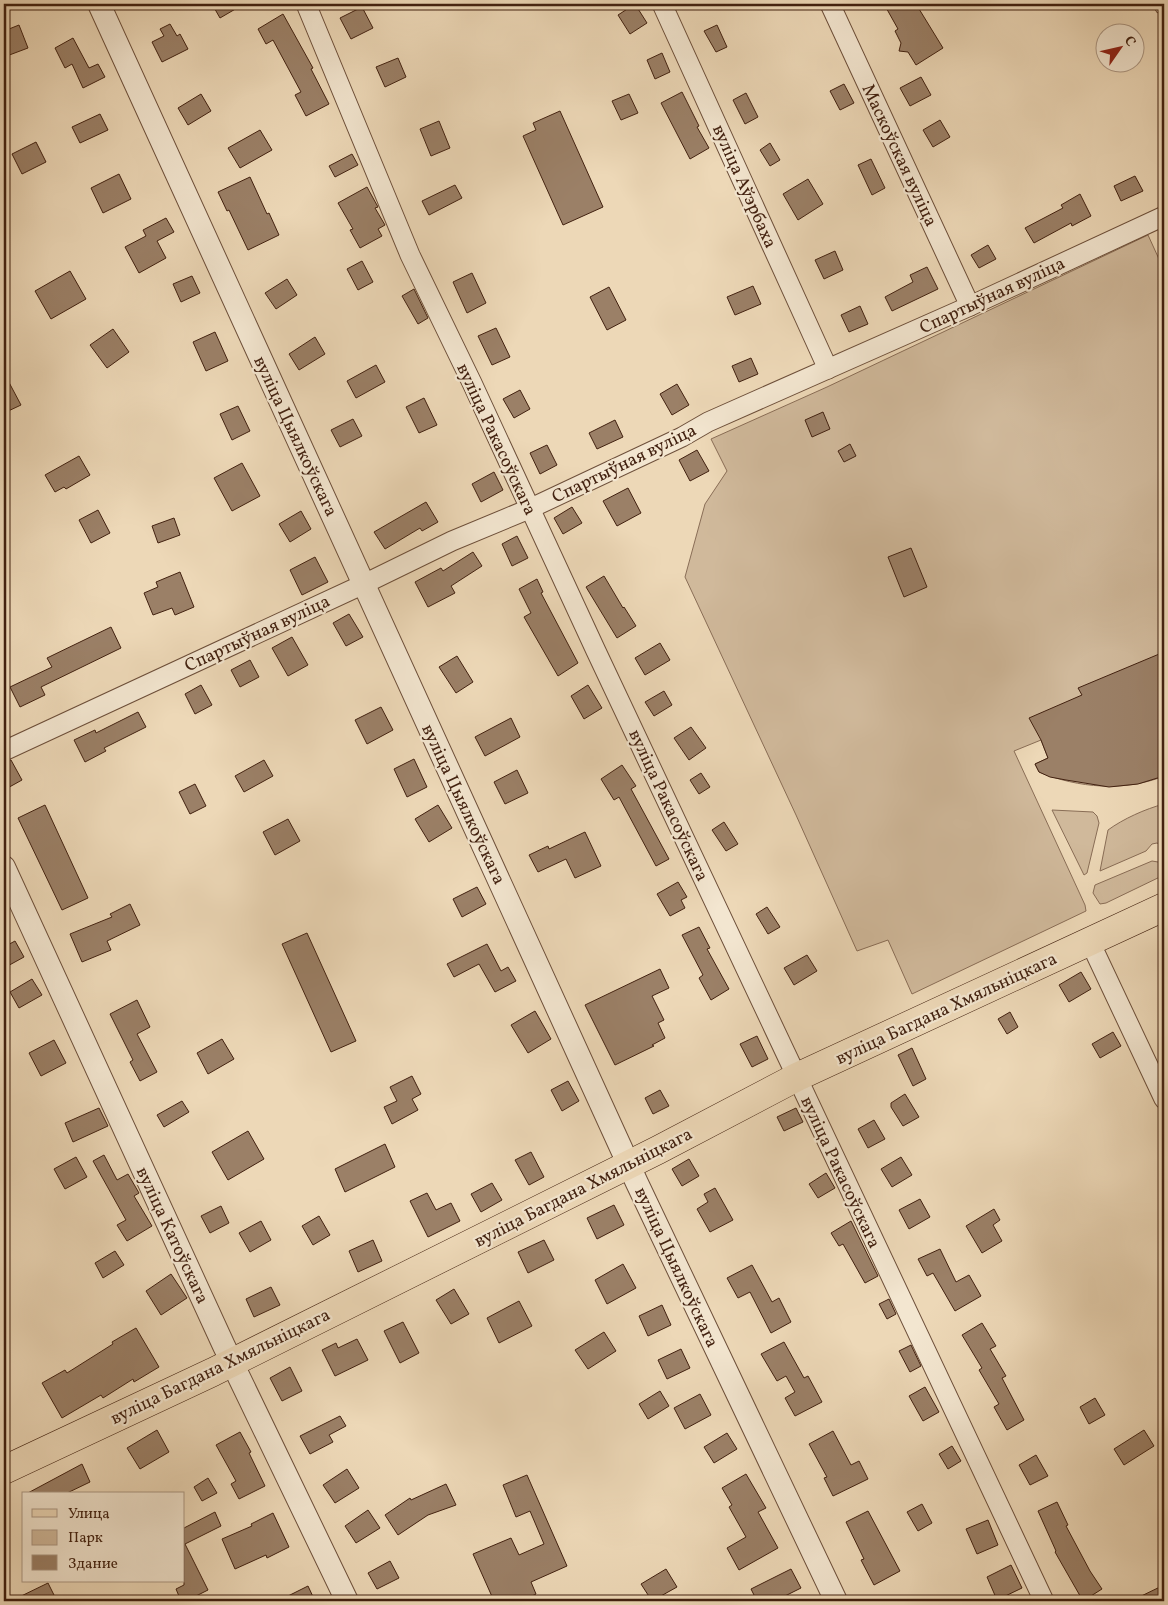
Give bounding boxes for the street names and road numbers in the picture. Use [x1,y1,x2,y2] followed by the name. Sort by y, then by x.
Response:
[855,80,943,231] street label: Маскоўская вуліца
[705,121,782,253] street label: вуліца Аўэрбаха
[916,252,1070,341] street label: Спартыўная вуліца
[246,352,343,521] street label: вуліца Цыялкоўскага
[449,360,542,520] street label: вуліца Ракасоўскага
[548,418,701,510] street label: Спартыўная вуліца
[181,590,335,679] street label: Спартыўная вуліца
[414,720,511,889] street label: вуліца Цыялкоўскага
[621,726,714,886] street label: вуліца Ракасоўскага
[832,947,1062,1072] street label: вуліца Багдана Хмяльніцкага
[793,1093,886,1253] street label: вуліца Ракасоўскага
[470,1122,697,1254] street label: вуліца Багдана Хмяльніцкага
[129,1163,214,1308] street label: вуліца Катоўскага
[627,1183,724,1352] street label: вуліца Цыялкоўскага
[106,1303,335,1432] street label: вуліца Багдана Хмяльніцкага

